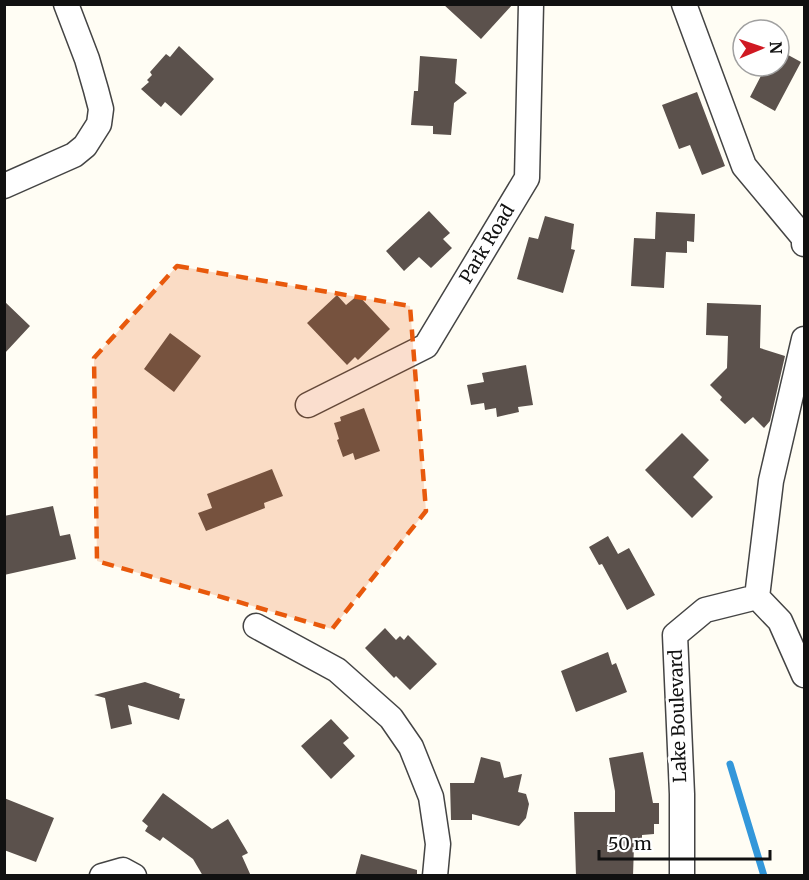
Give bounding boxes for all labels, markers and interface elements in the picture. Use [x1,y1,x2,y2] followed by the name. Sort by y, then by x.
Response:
[731,18,791,78] north arrow
[766,41,786,55] text: N
[454,200,519,287] street label: Park Road
[664,649,691,783] street label: Lake Boulevard
[599,823,770,861] scale bar
[608,832,652,855] text: 50 m

